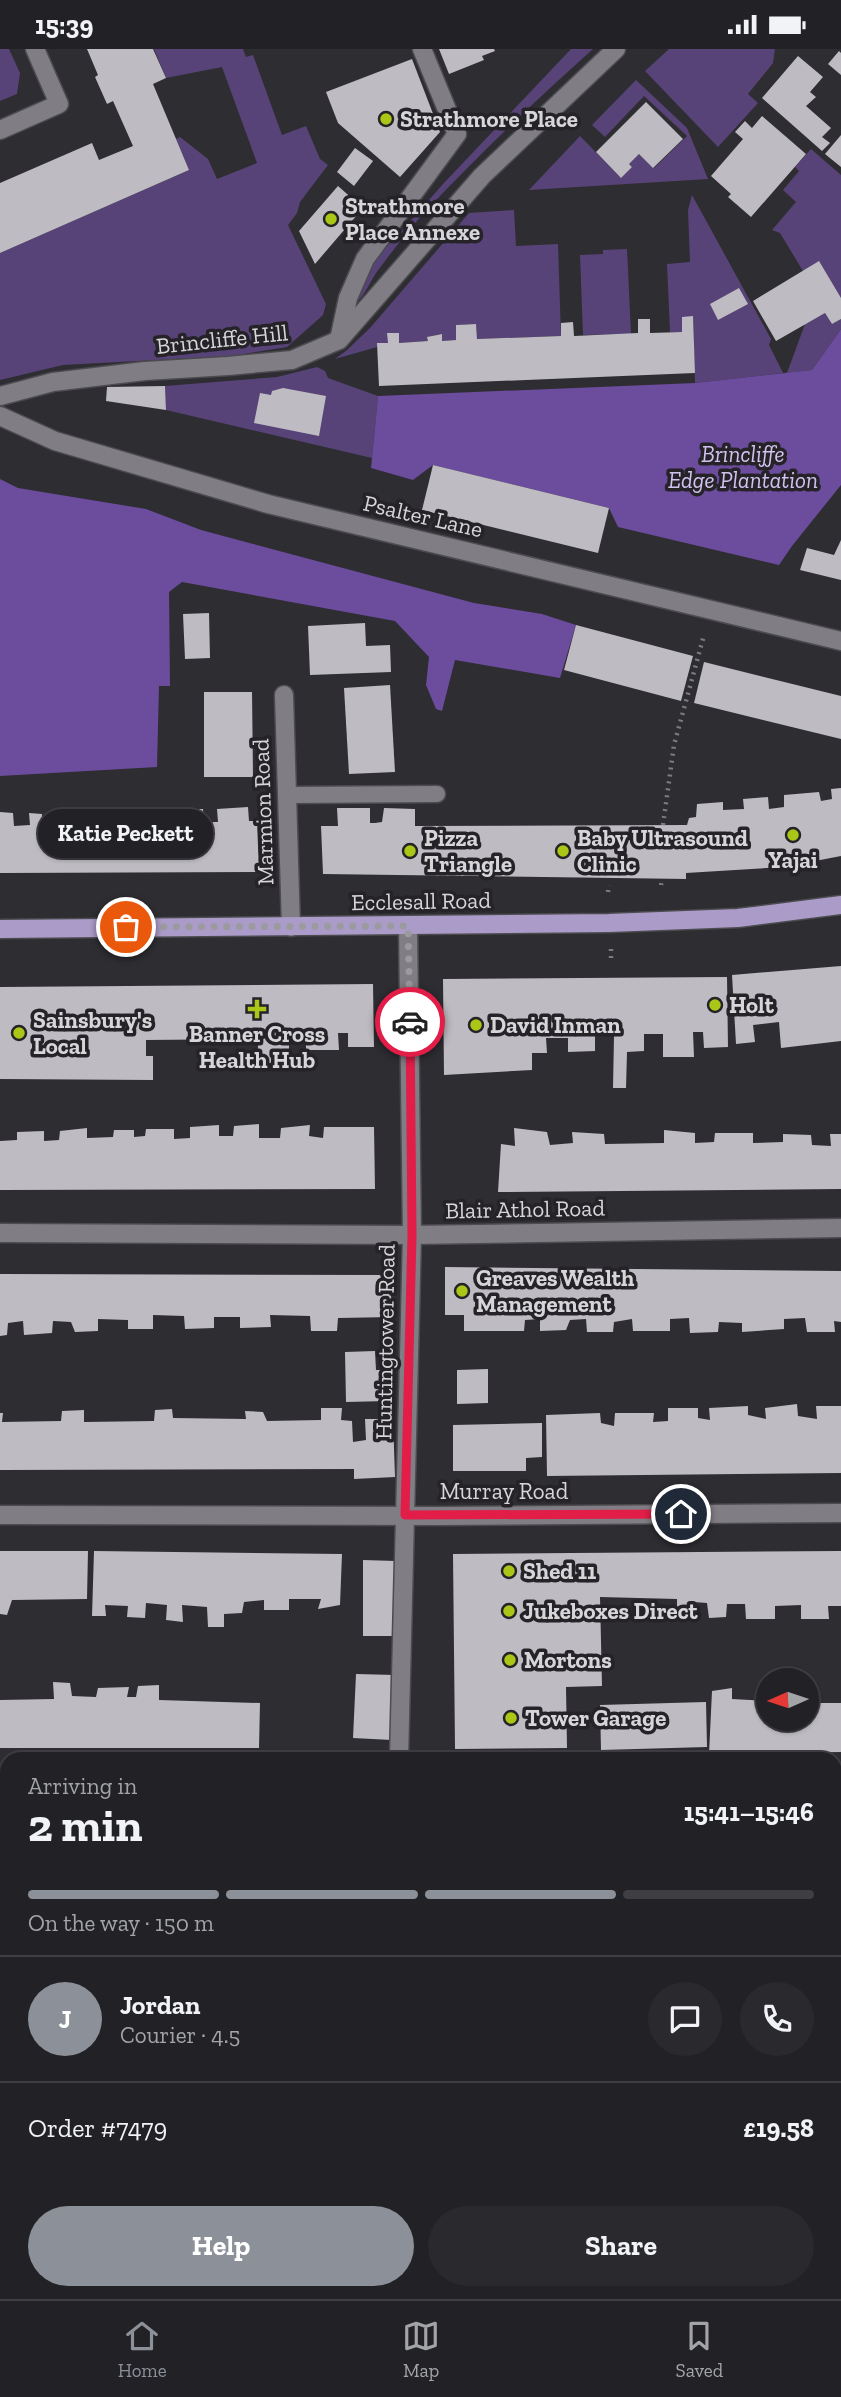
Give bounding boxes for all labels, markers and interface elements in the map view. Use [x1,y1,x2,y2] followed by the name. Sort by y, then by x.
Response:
[35,9,93,41] text: 15:39
[400,105,578,133] place label: Strathmore Place
[378,111,394,127] marker: Strathmore Place
[345,192,480,246] place label: Strathmore Place Annexe
[323,211,339,227] marker: Strathmore Place Annexe
[155,318,289,360] street label: Brincliffe Hill
[668,440,818,494] park label: Brincliffe Edge Plantation
[361,489,485,543] street label: Psalter Lane
[246,738,280,886] street label: Marmion Road
[38,808,214,857] callout: Katie Peckett
[58,819,193,847] text: Katie Peckett
[424,824,512,878] place label: Pizza Triangle
[577,824,748,878] place label: Baby Ultrasound Clinic
[785,827,801,843] marker: Yajai
[402,843,418,859] marker: Pizza Triangle
[555,843,571,859] marker: Baby Ultrasound Clinic
[768,846,818,874] place label: Yajai
[351,886,492,916] street label: Ecclesall Road
[96,897,156,957] pin
[107,908,145,946] icon: bag
[375,987,445,1057] courier
[729,991,775,1019] place label: Holt
[707,997,723,1013] marker: Holt
[249,1001,265,1017] marker: Banner Cross Health Hub
[391,1003,429,1041] icon: car
[33,1006,152,1060] place label: Sainsbury's Local
[490,1011,621,1039] place label: David Inman
[468,1017,484,1033] marker: David Inman
[189,1020,325,1074] place label: Banner Cross Health Hub
[11,1025,27,1041] marker: Sainsbury's Local
[445,1194,606,1224] street label: Blair Athol Road
[369,1243,401,1440] street label: Huntingtower Road
[476,1264,635,1318] place label: Greaves Wealth Management
[454,1283,470,1299] marker: Greaves Wealth Management
[440,1477,569,1505] street label: Murray Road
[651,1484,711,1544] pin
[662,1495,700,1533] icon: home
[523,1557,596,1585] place label: Shed 11
[501,1563,517,1579] marker: Shed 11
[523,1597,698,1625] place label: Jukeboxes Direct
[501,1603,517,1619] marker: Jukeboxes Direct
[524,1646,612,1674] place label: Mortons
[502,1652,518,1668] marker: Mortons
[756,1668,819,1731] north arrow
[756,1668,819,1731] map controls
[525,1704,666,1732] place label: Tower Garage
[503,1710,519,1726] marker: Tower Garage
[28,1772,137,1800] text: Arriving in
[684,1796,814,1828] text: 15:41–15:46
[28,1798,143,1853] text: 2 min
[28,1909,214,1937] text: On the way · 150 m
[648,1982,722,2056] button: chat
[740,1982,814,2056] button: phone
[120,1989,200,2021] text: Jordan
[59,2003,71,2035] text: J
[120,2021,240,2049] text: Courier · 4.5
[28,2112,167,2144] text: Order #7479
[743,2112,814,2144] text: £19.58
[28,2206,414,2286] button: Help
[428,2206,814,2286] button: Share
[118,2317,167,2382] tab: Home
[402,2317,440,2382] tab: Map
[676,2317,723,2382] tab: Saved

